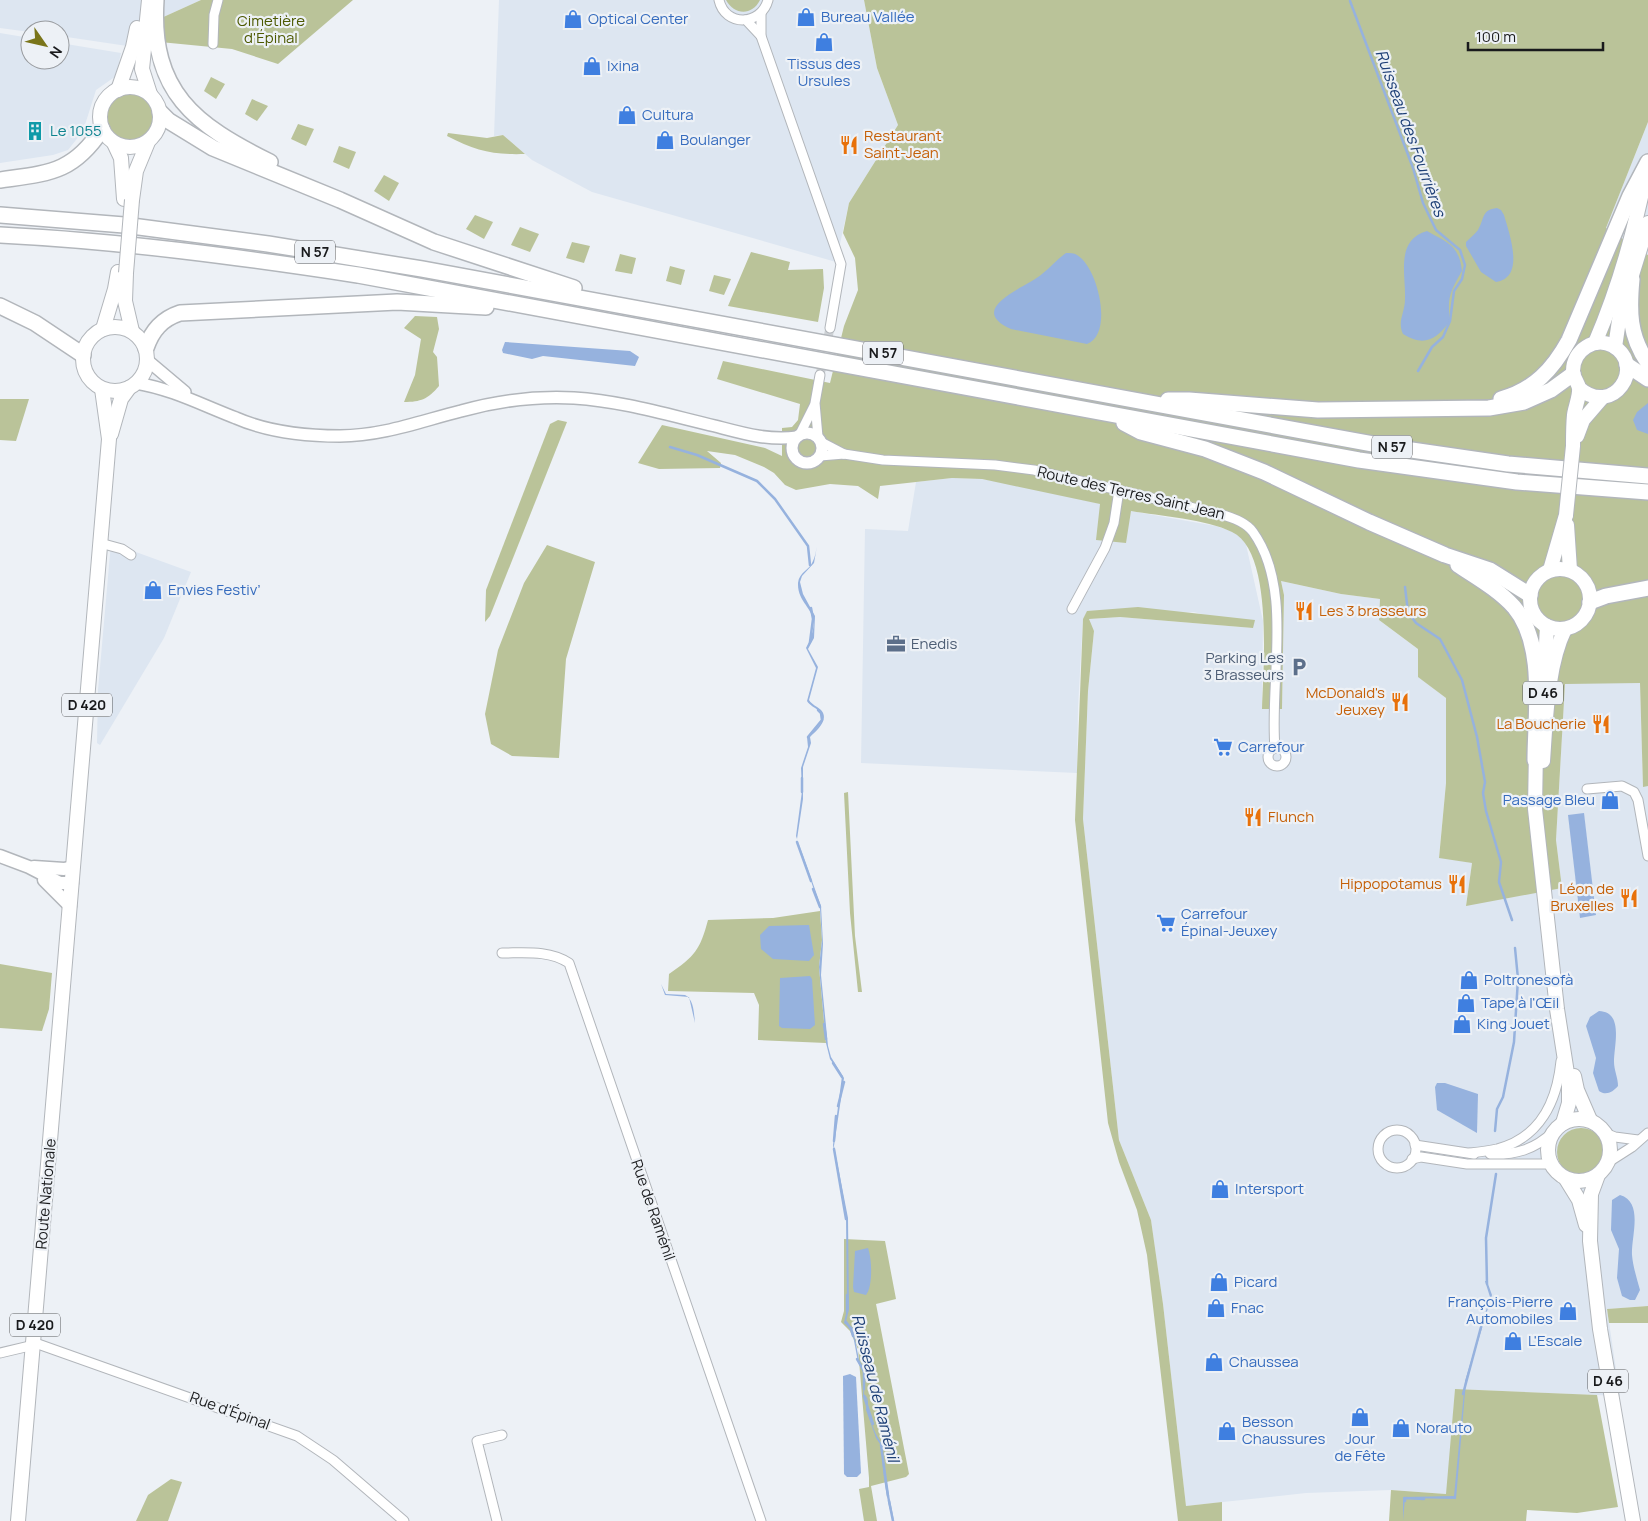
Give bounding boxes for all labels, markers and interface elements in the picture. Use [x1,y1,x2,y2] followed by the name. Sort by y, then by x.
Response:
[795,6,817,28] shop icon: Bureau Vallée
[821,6,915,27] place label: Bureau Vallée
[562,8,584,30] shop icon: Optical Center
[588,8,689,29] place label: Optical Center
[237,10,305,48] park label: Cimetière d'Épinal
[20,20,70,70] north arrow
[1468,20,1603,52] scale bar
[1476,26,1516,47] text: 100 m
[813,31,835,53] shop icon: Tissus des Ursules
[46,43,67,62] text: N
[1371,46,1452,221] water label: Ruisseau des Fourrières
[787,53,861,91] place label: Tissus des Ursules
[581,55,603,77] shop icon: Ixina
[607,55,639,76] place label: Ixina
[616,104,638,126] shop icon: Cultura
[642,104,694,125] place label: Cultura
[24,120,46,142] building icon: Le 1055
[50,120,102,141] place label: Le 1055
[864,125,942,163] place label: Restaurant Saint-Jean
[654,129,676,151] shop icon: Boulanger
[680,129,751,150] place label: Boulanger
[838,134,860,156] restaurant icon: Restaurant Saint-Jean
[295,240,335,264] road number: N 57
[863,342,903,364] road number: N 57
[1372,436,1412,458] road number: N 57
[1035,461,1227,524] street label: Route des Terres Saint Jean
[142,579,164,601] shop icon: Envies Festiv’
[168,579,261,600] place label: Envies Festiv’
[1293,600,1315,622] restaurant icon: Les 3 brasseurs
[1319,600,1426,621] place label: Les 3 brasseurs
[885,633,907,655] office icon: Enedis
[911,633,958,654] place label: Enedis
[1204,647,1284,685] place label: Parking Les 3 Brasseurs
[1288,656,1310,678] parking icon: Parking Les 3 Brasseurs
[1523,681,1563,704] road number: D 46
[1306,682,1385,720] place label: McDonald's Jeuxey
[1389,691,1411,713] restaurant icon: McDonald's Jeuxey
[62,694,112,716] road number: D 420
[1496,713,1586,734] place label: La Boucherie
[1590,713,1612,735] restaurant icon: La Boucherie
[1212,736,1234,758] supermarket icon: Carrefour
[1238,736,1305,757] place label: Carrefour
[1503,789,1595,810] place label: Passage Bleu
[1599,789,1621,811] shop icon: Passage Bleu
[1242,806,1264,828] restaurant icon: Flunch
[1268,806,1314,827] place label: Flunch
[1340,873,1442,894] place label: Hippopotamus
[1446,873,1468,895] restaurant icon: Hippopotamus
[1550,878,1614,916] place label: Léon de Bruxelles
[1618,887,1640,909] restaurant icon: Léon de Bruxelles
[1181,903,1277,941] place label: Carrefour Épinal-Jeuxey
[1155,912,1177,934] supermarket icon: Carrefour Épinal-Jeuxey
[1458,969,1480,991] shop icon: Poltronesofà
[1484,969,1573,990] place label: Poltronesofà
[1455,992,1477,1014] shop icon: Tape à l'Œil
[1481,992,1559,1013] place label: Tape à l'Œil
[1451,1013,1473,1035] shop icon: King Jouet
[1477,1013,1550,1034] place label: King Jouet
[30,1137,61,1250] street label: Route Nationale
[626,1156,681,1263] street label: Rue de Raménil
[1209,1178,1231,1200] shop icon: Intersport
[1235,1178,1304,1199] place label: Intersport
[1208,1271,1230,1293] shop icon: Picard
[1234,1271,1277,1292] place label: Picard
[1448,1291,1553,1329] place label: François-Pierre Automobiles
[1205,1297,1227,1319] shop icon: Fnac
[1231,1297,1264,1318] place label: Fnac
[1557,1300,1579,1322] shop icon: François-Pierre Automobiles
[847,1312,906,1466] water label: Ruisseau de Raménil
[10,1314,60,1336] road number: D 420
[1502,1330,1524,1352] shop icon: L'Escale
[1528,1330,1583,1351] place label: L'Escale
[1203,1351,1225,1373] shop icon: Chaussea
[1229,1351,1299,1372] place label: Chaussea
[1588,1370,1628,1392] road number: D 46
[187,1386,273,1435] street label: Rue d’Épinal
[1349,1406,1371,1428] shop icon: Jour de Fête
[1242,1411,1326,1449] place label: Besson Chaussures
[1390,1417,1412,1439] shop icon: Norauto
[1416,1417,1472,1438] place label: Norauto
[1216,1420,1238,1442] shop icon: Besson Chaussures
[1334,1428,1386,1466] place label: Jour de Fête

